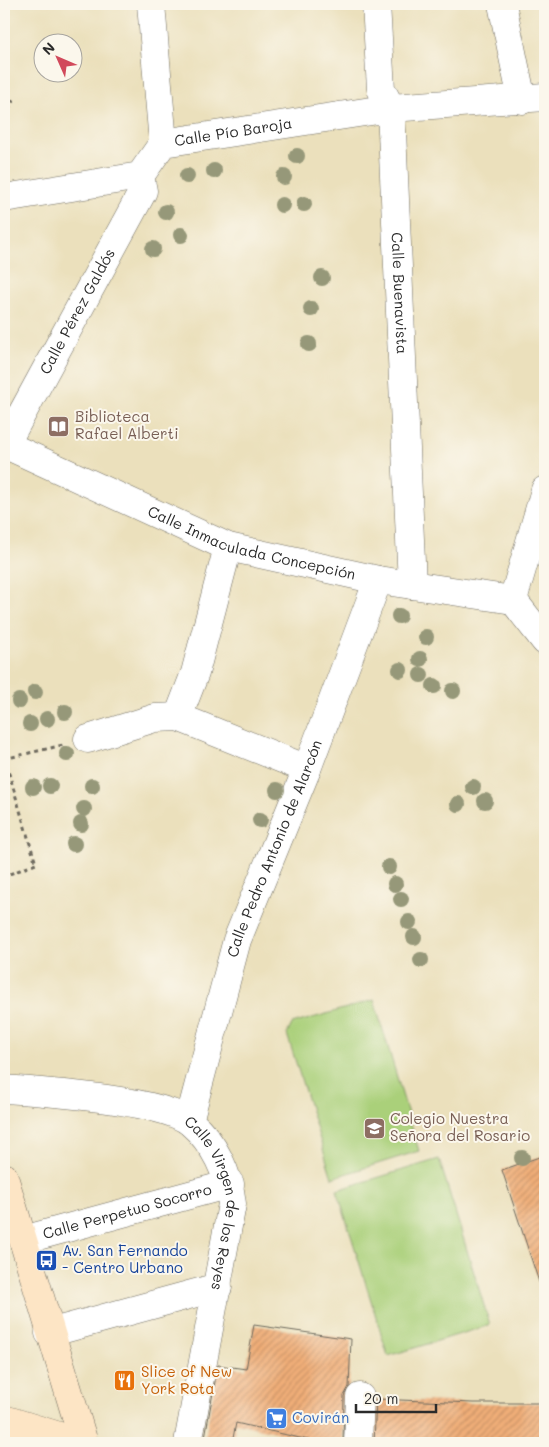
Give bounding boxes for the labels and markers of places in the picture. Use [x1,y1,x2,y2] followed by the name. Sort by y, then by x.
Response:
[75,406,179,443] place label: Biblioteca Rafael Alberti
[47,414,71,438] library icon: Biblioteca Rafael Alberti
[390,1108,530,1145] place label: Colegio Nuestra Señora del Rosario
[362,1116,386,1140] school or university icon: Colegio Nuestra Señora del Rosario
[62,1240,188,1277] place label: Av. San Fernando - Centro Urbano
[34,1248,58,1272] bus stop icon: Av. San Fernando - Centro Urbano
[141,1361,232,1398] place label: Slice of New York Rota
[113,1369,137,1393] restaurant icon: Slice of New York Rota
[264,1406,288,1430] supermarket icon: Covirán
[292,1407,349,1427] place label: Covirán

